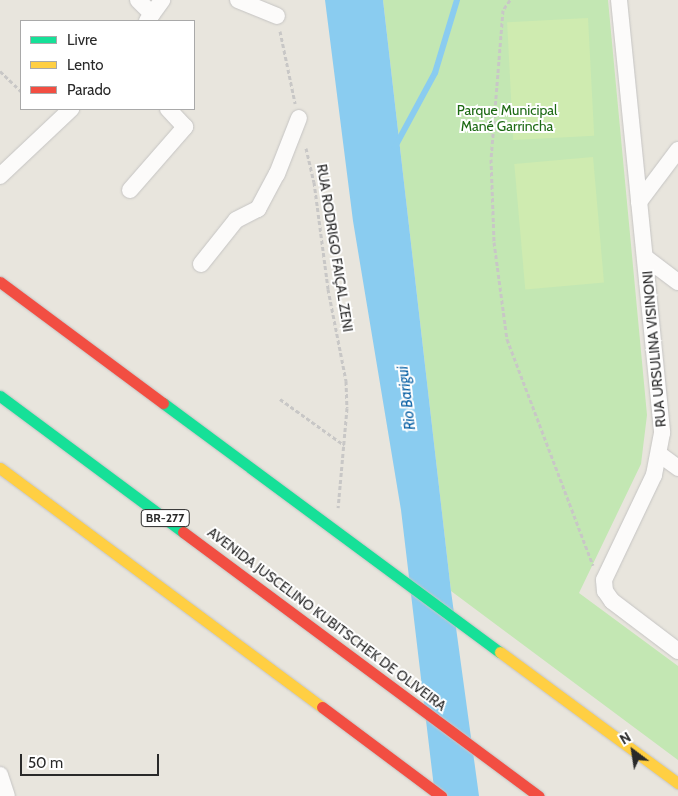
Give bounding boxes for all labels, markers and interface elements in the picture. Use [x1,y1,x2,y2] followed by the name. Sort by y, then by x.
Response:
[20,20,195,110] legend
[67,31,97,49] text: Livre
[67,56,104,74] text: Lento
[67,81,111,99] text: Parado
[457,102,557,134] park label: Parque Municipal Mané Garrincha
[313,163,357,333] street label: RUA RODRIGO FAIÇAL ZENI
[639,270,669,428] street label: RUA URSULINA VISINONI
[394,365,420,431] water label: Rio Barigui
[140,508,190,528] road number: BR-277
[204,524,450,714] street label: AVENIDA JUSCELINO KUBITSCHEK DE OLIVEIRA
[608,726,658,776] north arrow
[616,728,634,748] text: N
[22,744,161,776] scale bar
[28,754,63,772] text: 50 m

